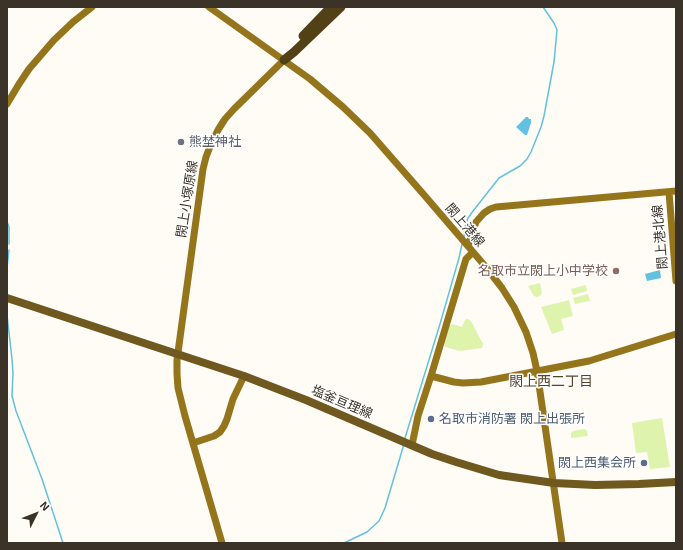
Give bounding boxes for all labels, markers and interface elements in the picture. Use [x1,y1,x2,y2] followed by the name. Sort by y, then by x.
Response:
[189,134,241,150] place label: 熊埜神社
[176,137,186,147] marker: 熊埜神社
[173,159,201,239] street label: 閖上小塚原線
[442,200,488,250] street label: 閖上港線
[649,204,671,270] street label: 閖上港北線
[478,263,608,279] place label: 名取市立閖上小中学校
[611,266,621,276] marker: 名取市立閖上小中学校
[509,373,593,389] district label: 閖上西二丁目
[309,382,375,422] street label: 塩釜亘理線
[439,411,585,427] place label: 名取市消防署 閖上出張所
[426,414,436,424] marker: 名取市消防署 閖上出張所
[558,455,636,471] place label: 閖上西集会所
[639,458,649,468] marker: 閖上西集会所
[16,494,56,534] north arrow
[38,498,53,513] text: N

